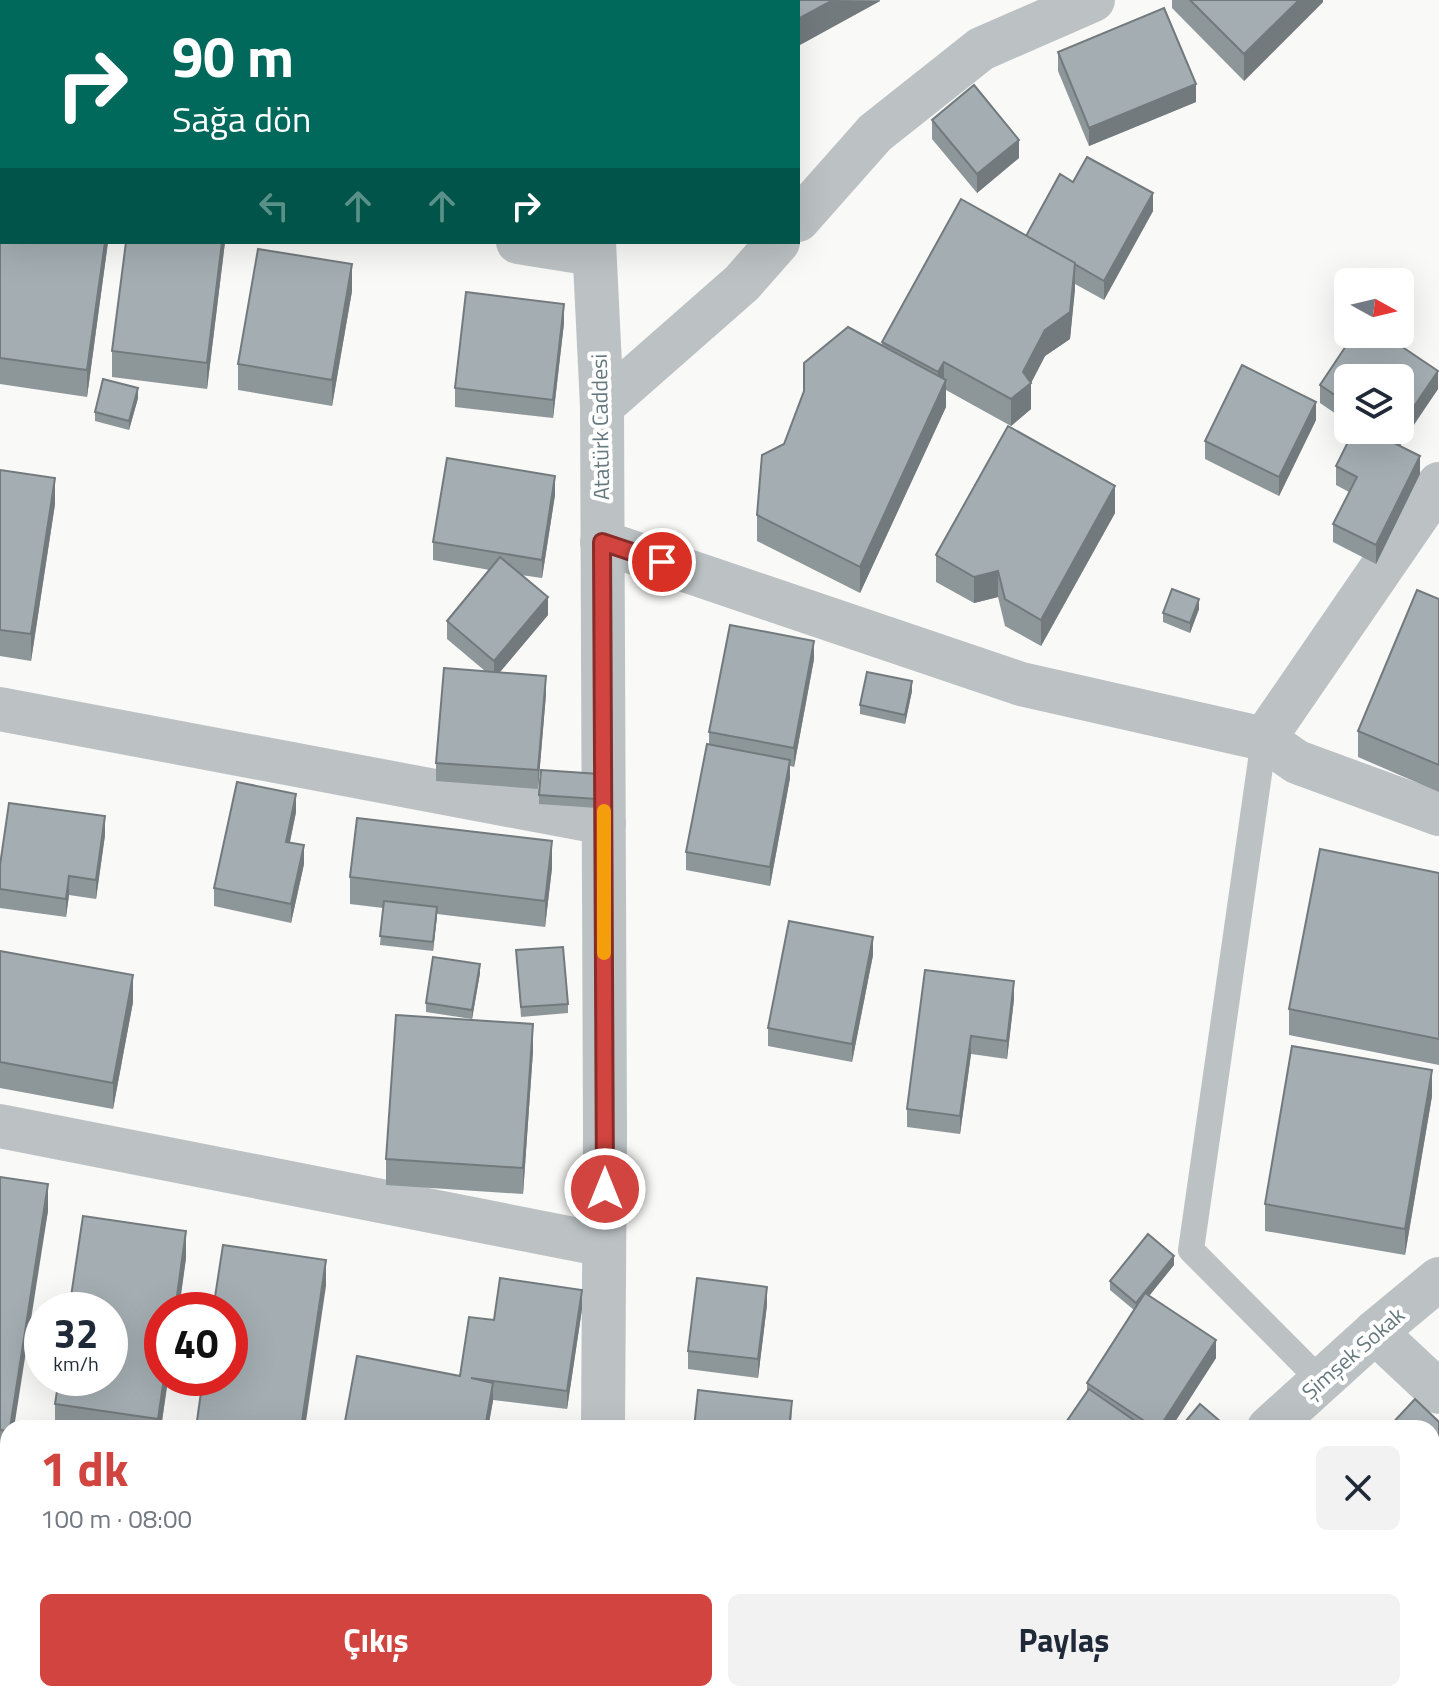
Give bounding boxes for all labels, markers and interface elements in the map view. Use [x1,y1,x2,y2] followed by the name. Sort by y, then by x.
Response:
[172,14,294,99] text: 90 m
[40,32,144,136] icon: right
[172,91,311,146] text: Sağa dön
[252,184,296,228] icon: left
[336,184,380,228] icon: ahead
[420,184,464,228] icon: ahead
[504,184,548,228] icon: right
[1334,268,1414,348] north arrow
[1334,268,1414,444] map controls
[582,354,618,500] street label: Atatürk Caddesi
[1334,364,1414,444] button: layers
[628,528,696,596] pin
[640,540,684,584] icon: arrive
[563,1147,647,1231] position arrow
[144,1292,248,1396] speed limit sign: 40
[1294,1298,1413,1408] street label: Şimşek Sokak
[54,1303,98,1364] text: 32
[53,1348,99,1379] text: km/h
[40,1432,129,1505] text: 1 dk
[1316,1446,1400,1530] button: close
[40,1499,192,1538] text: 100 m · 08:00
[40,1594,712,1686] button: Çıkış
[728,1594,1400,1686] button: Paylaş

